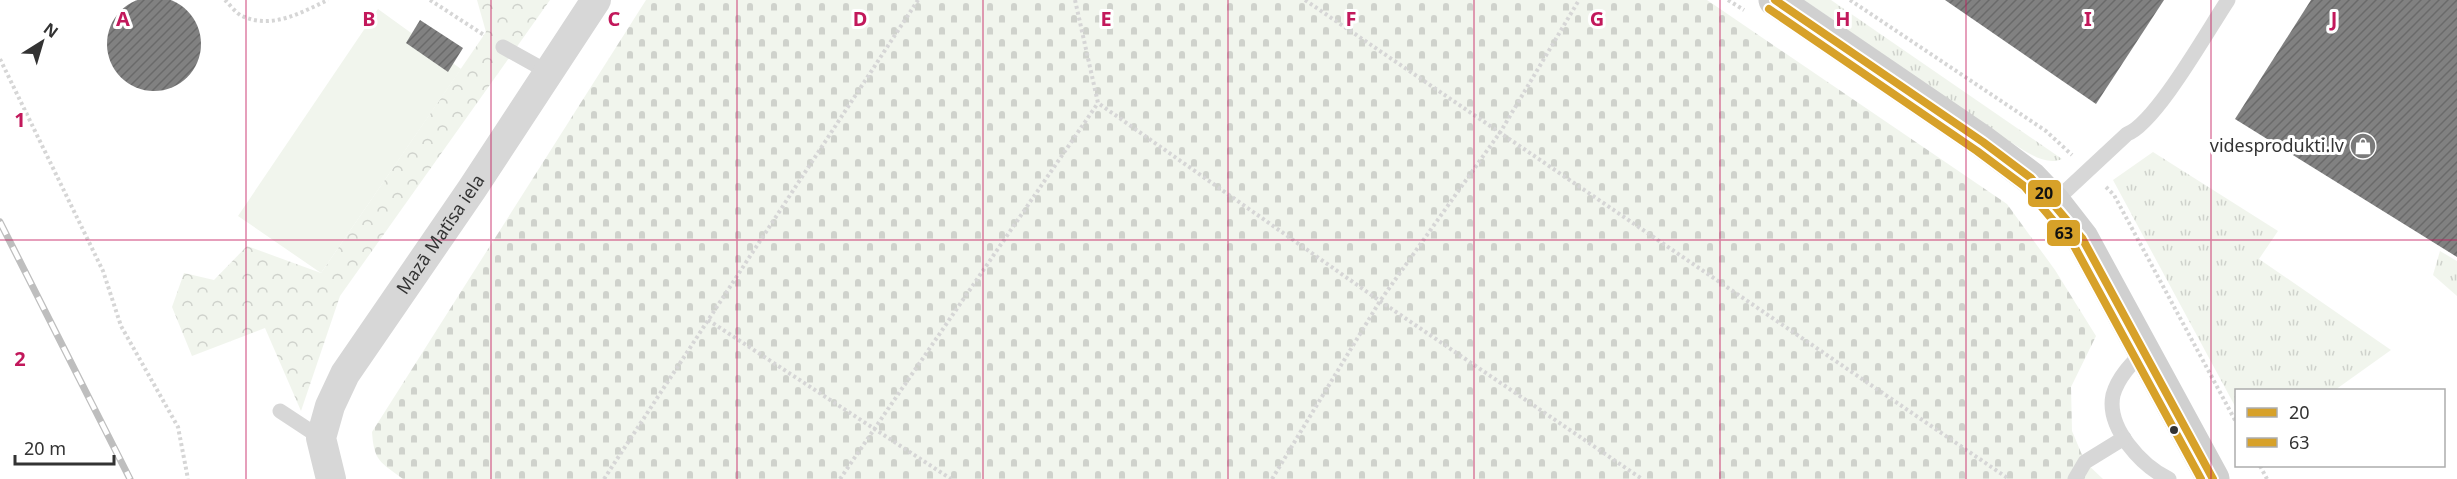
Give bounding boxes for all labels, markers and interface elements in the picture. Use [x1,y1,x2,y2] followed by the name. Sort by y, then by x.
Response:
[116,5,130,32] text: A
[362,5,376,32] text: B
[608,5,621,32] text: C
[853,5,867,32] text: D
[1100,5,1112,32] text: E
[1346,5,1356,32] text: F
[1590,5,1604,32] text: G
[1835,5,1851,32] text: H
[2084,5,2092,32] text: I
[2329,5,2337,32] text: J
[12,12,72,72] north arrow
[39,17,63,43] text: N
[14,106,26,133] text: 1
[2348,131,2378,161] shop icon: videsprodukti.lv
[2210,133,2345,157] place label: videsprodukti.lv
[390,169,489,299] street label: Mazā Matīsa iela
[2027,179,2062,208] line badge: 20
[2035,182,2053,204] text: 20
[2046,219,2081,247] line badge: 63
[2055,222,2073,244] text: 63
[14,345,26,372] text: 2
[2235,389,2445,467] legend
[2289,400,2310,424] text: 20
[2168,424,2180,436] unlabelled marker
[15,428,114,466] scale bar
[2289,430,2310,454] text: 63
[24,436,66,460] text: 20 m

